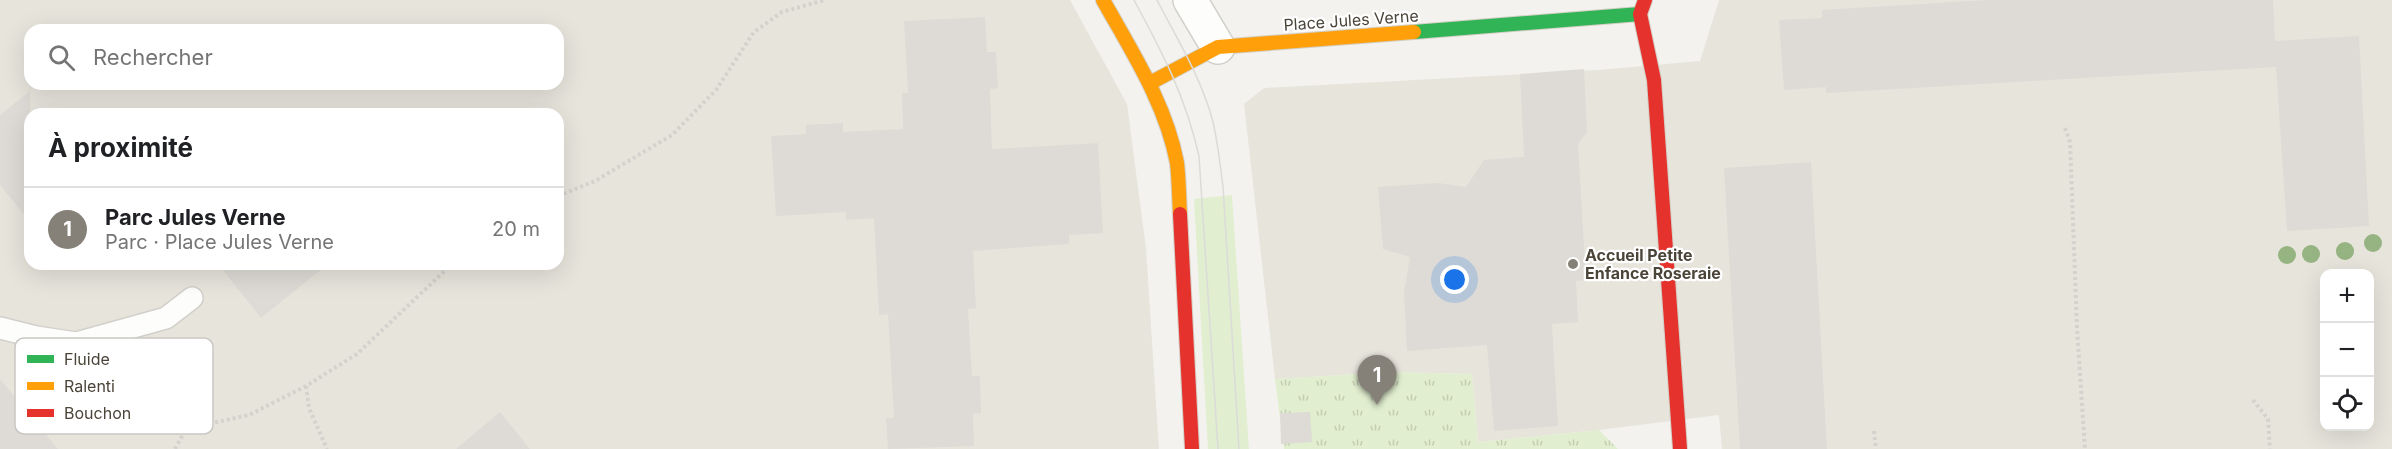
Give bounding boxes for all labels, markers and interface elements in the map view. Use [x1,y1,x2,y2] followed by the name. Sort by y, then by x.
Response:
[1283,5,1419,35] street label: Place Jules Verne
[24,24,564,90] search box
[45,41,78,74] icon: search
[93,44,213,70] text: Rechercher
[48,132,193,163] text: À proximité
[105,204,286,230] text: Parc Jules Verne
[63,217,72,241] text: 1
[492,217,540,241] text: 20 m
[105,230,334,254] text: Parc · Place Jules Verne
[1585,245,1721,283] place label: Accueil Petite Enfance Roseraie
[1566,257,1580,271] marker: Accueil Petite Enfance Roseraie
[1440,265,1469,294] your location
[2320,269,2374,431] map controls
[2320,269,2374,323] button: +
[2320,323,2374,377] button: −
[15,338,213,434] legend
[64,349,110,369] text: Fluide
[1358,356,1396,405] pin: 1
[64,376,115,396] text: Ralenti
[2320,377,2374,431] button: locate
[64,403,131,423] text: Bouchon

